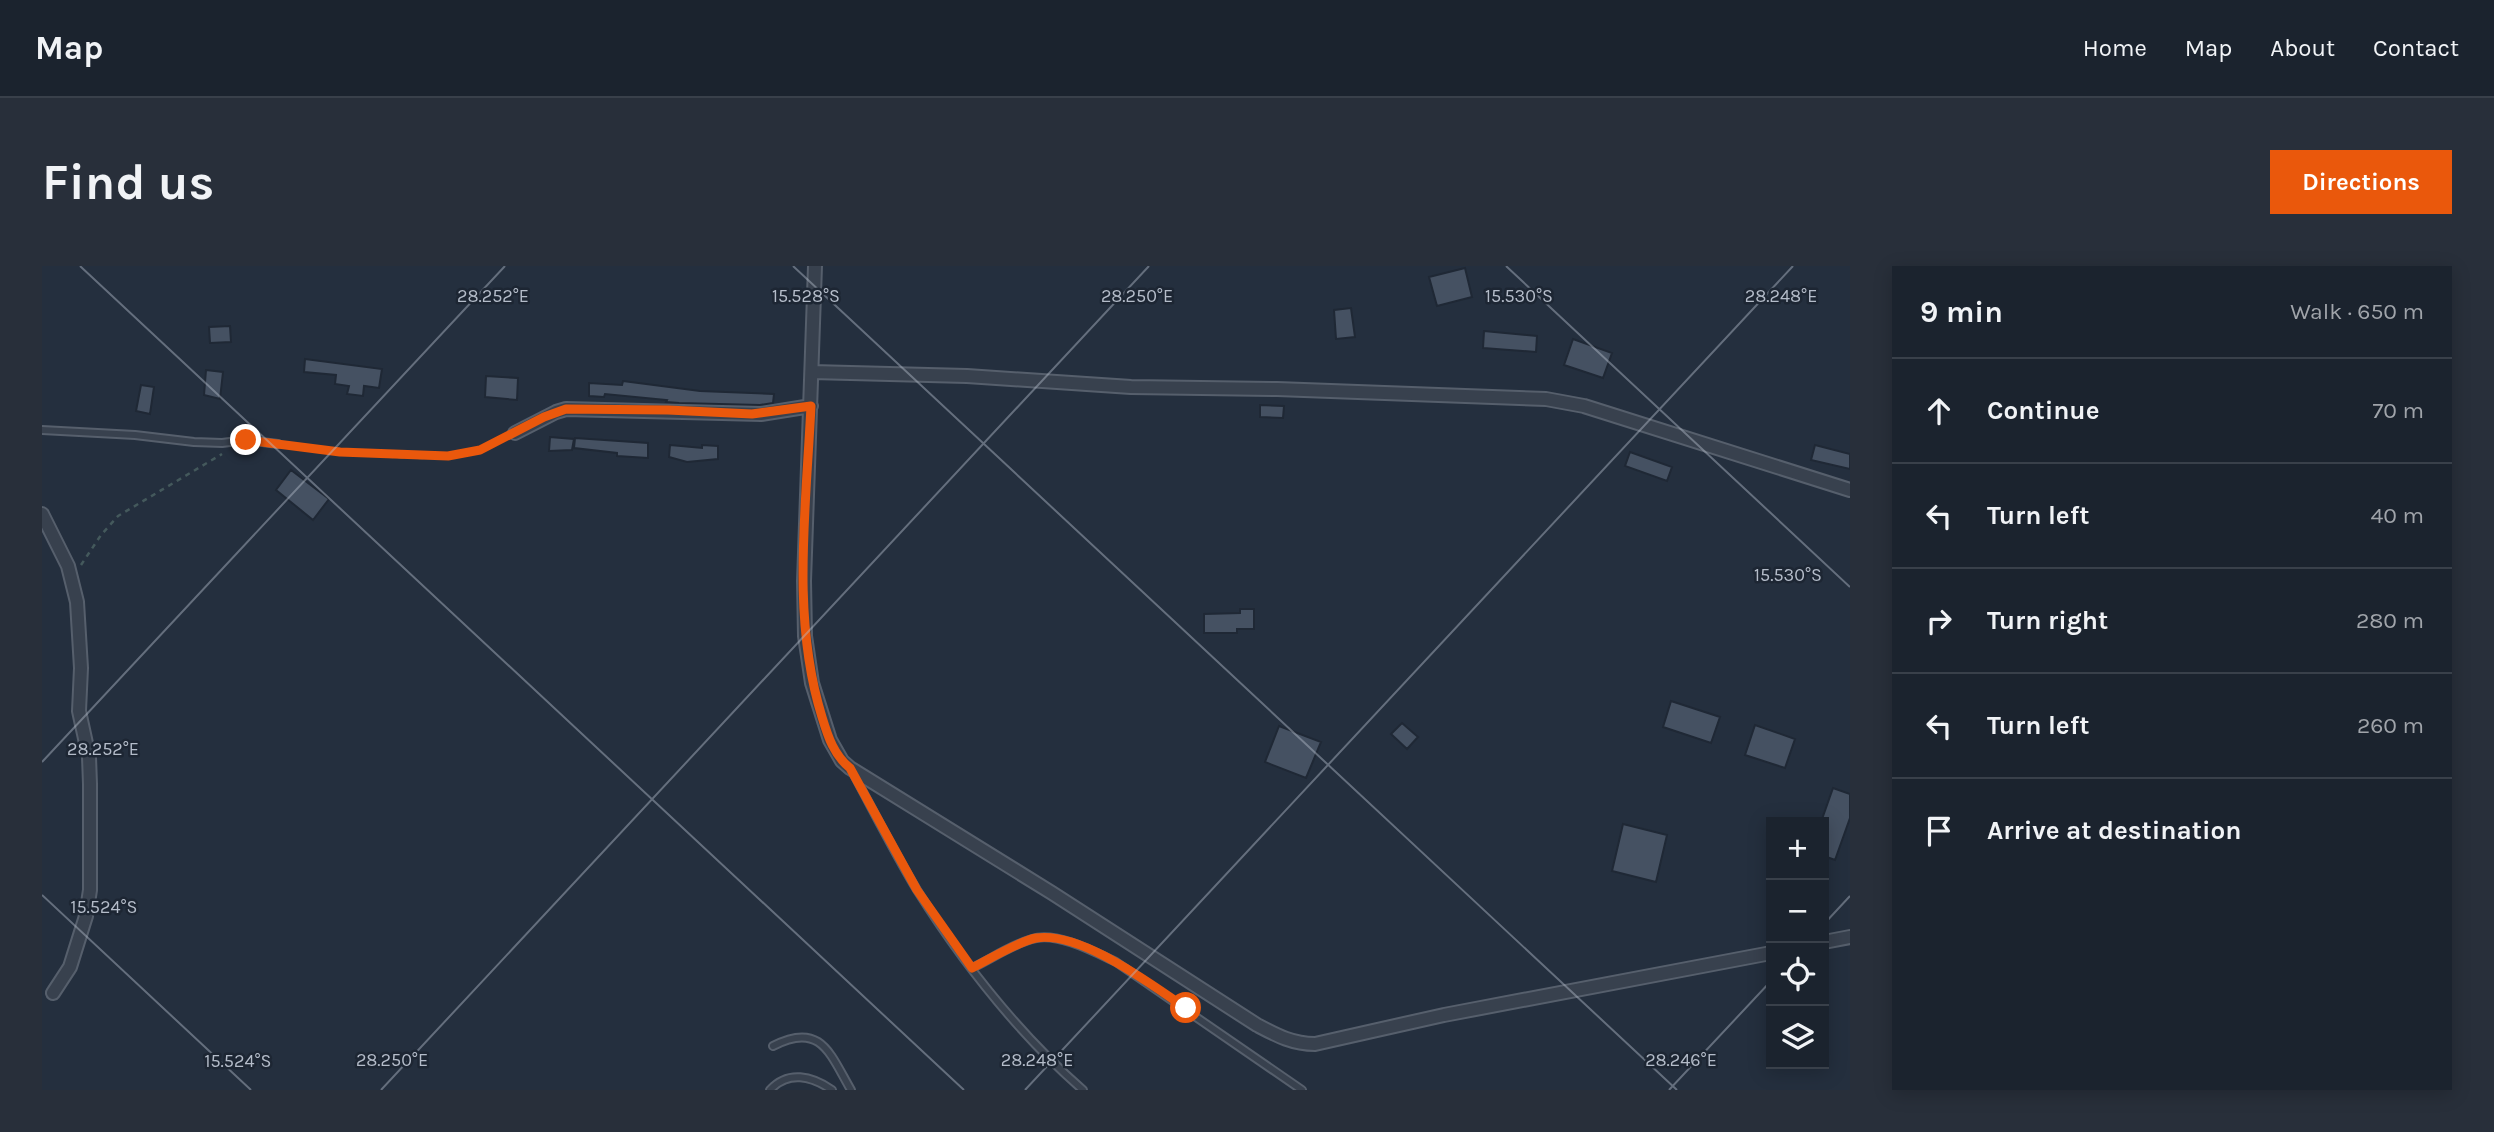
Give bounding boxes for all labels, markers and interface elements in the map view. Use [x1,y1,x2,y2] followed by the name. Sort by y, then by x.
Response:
[35,29,103,67] text: Map
[2083,34,2147,62] text: Home
[2185,34,2232,62] text: Map
[2270,34,2335,62] text: About
[2373,34,2459,62] text: Contact
[2270,150,2452,214] button: Directions
[42,154,214,211] text: Find us
[457,285,529,307] text: 28.252°E
[772,285,840,307] text: 15.528°S
[1101,285,1173,307] text: 28.250°E
[1485,285,1553,307] text: 15.530°S
[1745,285,1817,307] text: 28.248°E
[1920,294,2003,330] text: 9 min
[2290,298,2424,325] text: Walk · 650 m
[1920,392,1958,430] icon: ahead
[1987,395,2099,426] text: Continue
[2373,397,2424,424] text: 70 m
[230,424,261,455] route end
[1920,497,1958,535] icon: left
[1987,500,2089,531] text: Turn left
[2371,502,2424,529] text: 40 m
[1754,564,1822,586] text: 15.530°S
[1920,602,1958,640] icon: right
[1987,605,2108,636] text: Turn right
[2356,607,2424,634] text: 280 m
[1920,707,1958,745] icon: left
[1987,710,2089,741] text: Turn left
[2357,712,2424,739] text: 260 m
[67,738,139,760] text: 28.252°E
[1920,812,1958,850] icon: arrive
[1987,815,2241,846] text: Arrive at destination
[1766,817,1829,1069] map controls
[1766,817,1829,880] button: +
[1766,880,1829,943] button: −
[71,896,137,918] text: 15.524°S
[1766,943,1829,1006] button: locate
[1170,992,1201,1023] route start
[1766,1006,1829,1069] button: layers
[356,1049,428,1071] text: 28.250°E
[1001,1049,1073,1071] text: 28.248°E
[1645,1049,1717,1071] text: 28.246°E
[205,1050,271,1072] text: 15.524°S

